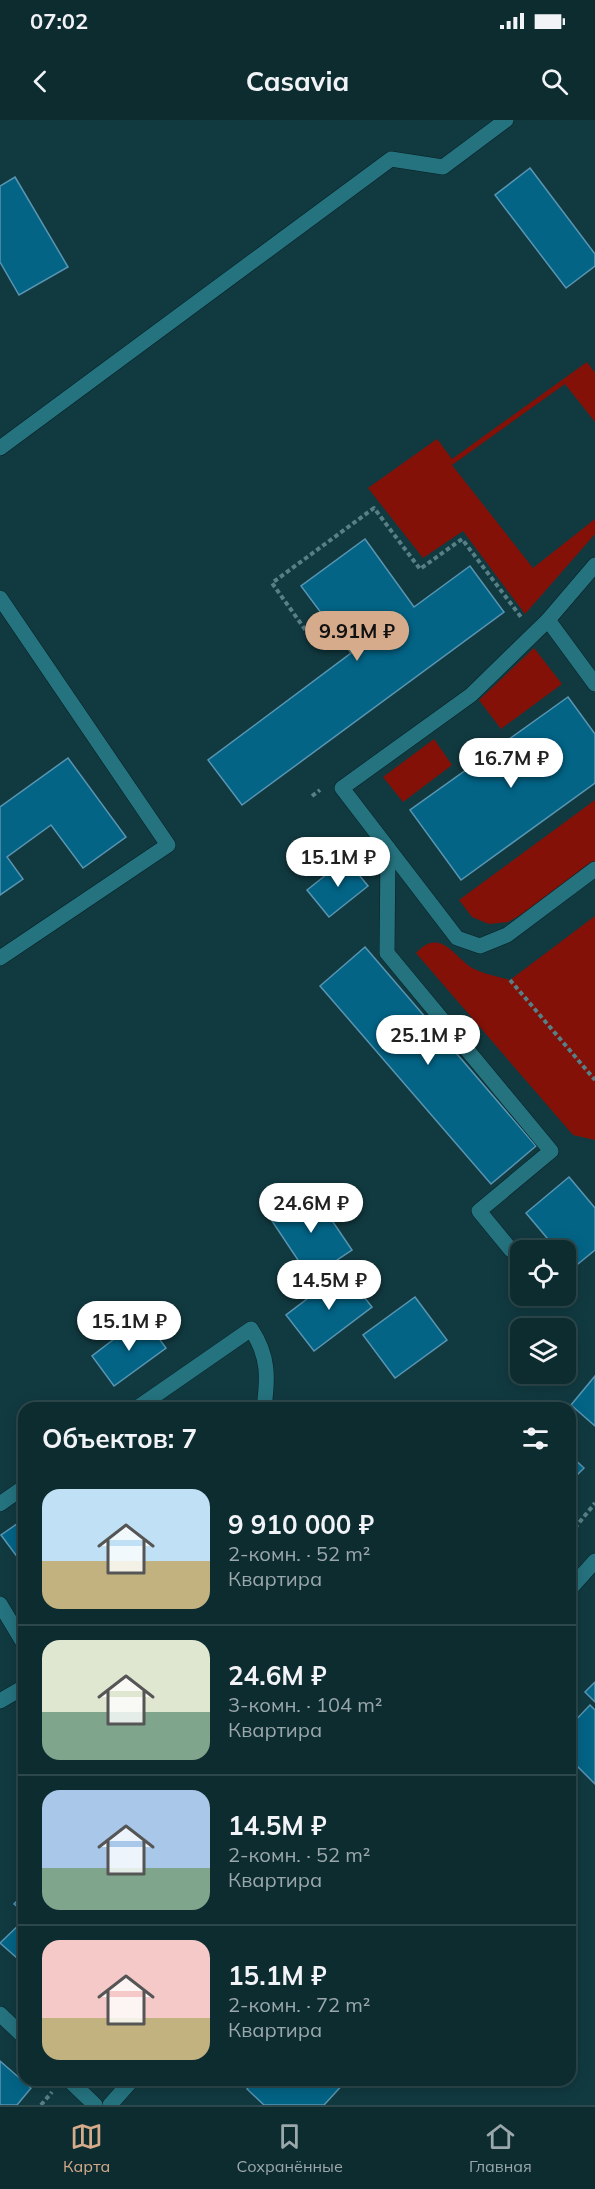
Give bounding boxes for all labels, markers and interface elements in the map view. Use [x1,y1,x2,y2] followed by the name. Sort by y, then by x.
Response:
[30,7,88,35] text: 07:02
[246,64,349,98] text: Casavia
[24,65,57,98] icon: back
[538,65,571,98] icon: search
[302,611,412,662] pin: 9.91M ₽
[319,618,395,643] text: 9.91M ₽
[456,738,566,789] pin: 16.7M ₽
[473,745,549,770] text: 16.7M ₽
[283,837,393,888] pin: 15.1M ₽
[300,844,376,869] text: 15.1M ₽
[373,1015,483,1066] pin: 25.1M ₽
[390,1022,466,1047] text: 25.1M ₽
[256,1183,366,1234] pin: 24.6M ₽
[273,1190,349,1215] text: 24.6M ₽
[510,1240,576,1384] map controls
[510,1240,576,1306] button: locate
[274,1260,384,1311] pin: 14.5M ₽
[291,1267,367,1292] text: 14.5M ₽
[74,1301,184,1352] pin: 15.1M ₽
[91,1308,167,1333] text: 15.1M ₽
[510,1318,576,1384] button: layers
[42,1422,197,1455] text: Объектов: 7
[519,1422,552,1455] icon: filters
[228,1508,374,1541] text: 9 910 000 ₽
[90,1513,162,1585] icon: home
[228,1541,370,1566] text: 2-комн. · 52 m²
[228,1566,322,1591] text: Квартира
[228,1659,327,1692] text: 24.6M ₽
[90,1664,162,1736] icon: home
[228,1692,382,1717] text: 3-комн. · 104 m²
[228,1717,322,1742] text: Квартира
[228,1809,327,1842] text: 14.5M ₽
[90,1814,162,1886] icon: home
[228,1842,370,1867] text: 2-комн. · 52 m²
[228,1867,322,1892] text: Квартира
[228,1959,327,1992] text: 15.1M ₽
[90,1964,162,2036] icon: home
[228,1992,370,2017] text: 2-комн. · 72 m²
[228,2017,322,2042] text: Квартира
[63,2120,110,2176] tab: Карта
[236,2120,343,2176] tab: Сохранённые
[469,2120,532,2176] tab: Главная

